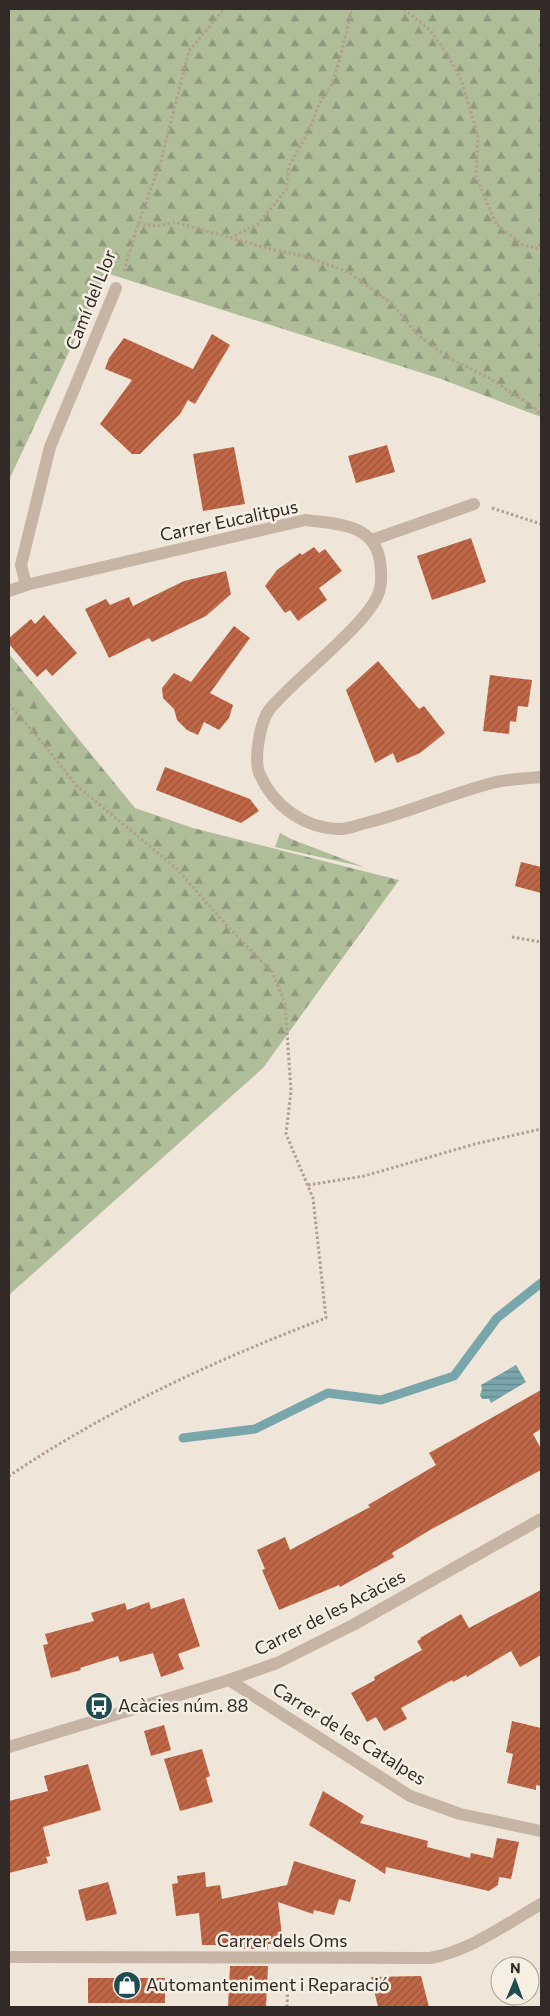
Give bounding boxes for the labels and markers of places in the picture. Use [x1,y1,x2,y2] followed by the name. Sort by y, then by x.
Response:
[84,1691,114,1721] bus stop icon: Acàcies núm. 88
[118,1694,249,1716] place label: Acàcies núm. 88
[112,1970,142,2000] shop icon: Automanteniment i Reparació
[146,1973,390,1995] place label: Automanteniment i Reparació

